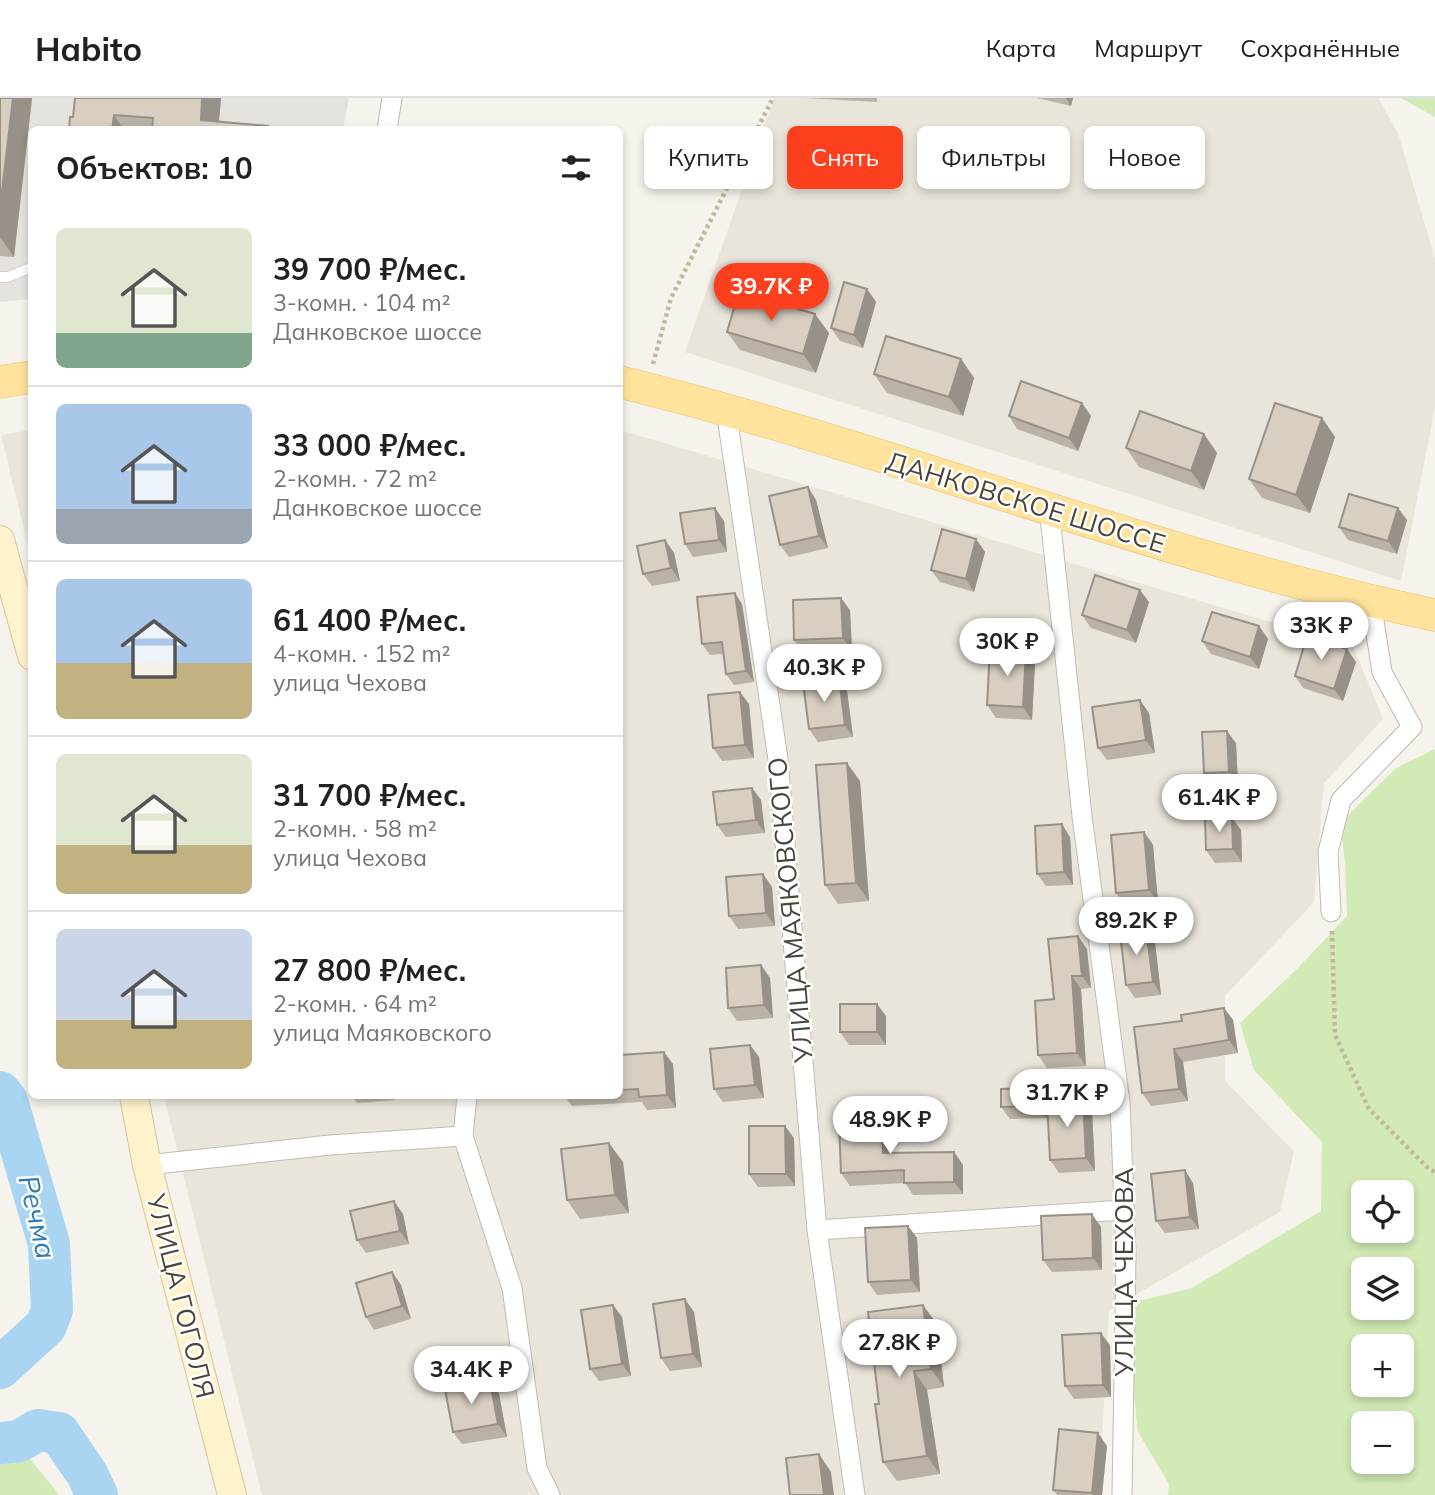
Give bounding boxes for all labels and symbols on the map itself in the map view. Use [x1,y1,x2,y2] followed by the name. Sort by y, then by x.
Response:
[706,264,836,323] pin: 39.7K ₽
[882,444,1170,560] street label: ДАНКОВСКОЕ ШОССЕ
[1272,602,1370,662] pin: 33K ₽
[958,618,1056,678] pin: 30K ₽
[759,644,889,704] pin: 40.3K ₽
[760,756,820,1065] street label: УЛИЦА МАЯКОВСКОГО
[1154,774,1284,834] pin: 61.4K ₽
[1071,898,1201,957] pin: 89.2K ₽
[1002,1070,1132,1129] pin: 31.7K ₽
[825,1096,955,1156] pin: 48.9K ₽
[1107,1167,1140,1378] street label: УЛИЦА ЧЕХОВА
[11,1172,65,1262] water label: Речма
[139,1189,222,1402] street label: УЛИЦА ГОГОЛЯ
[834,1320,964,1379] pin: 27.8K ₽
[406,1346,536,1406] pin: 34.4K ₽

